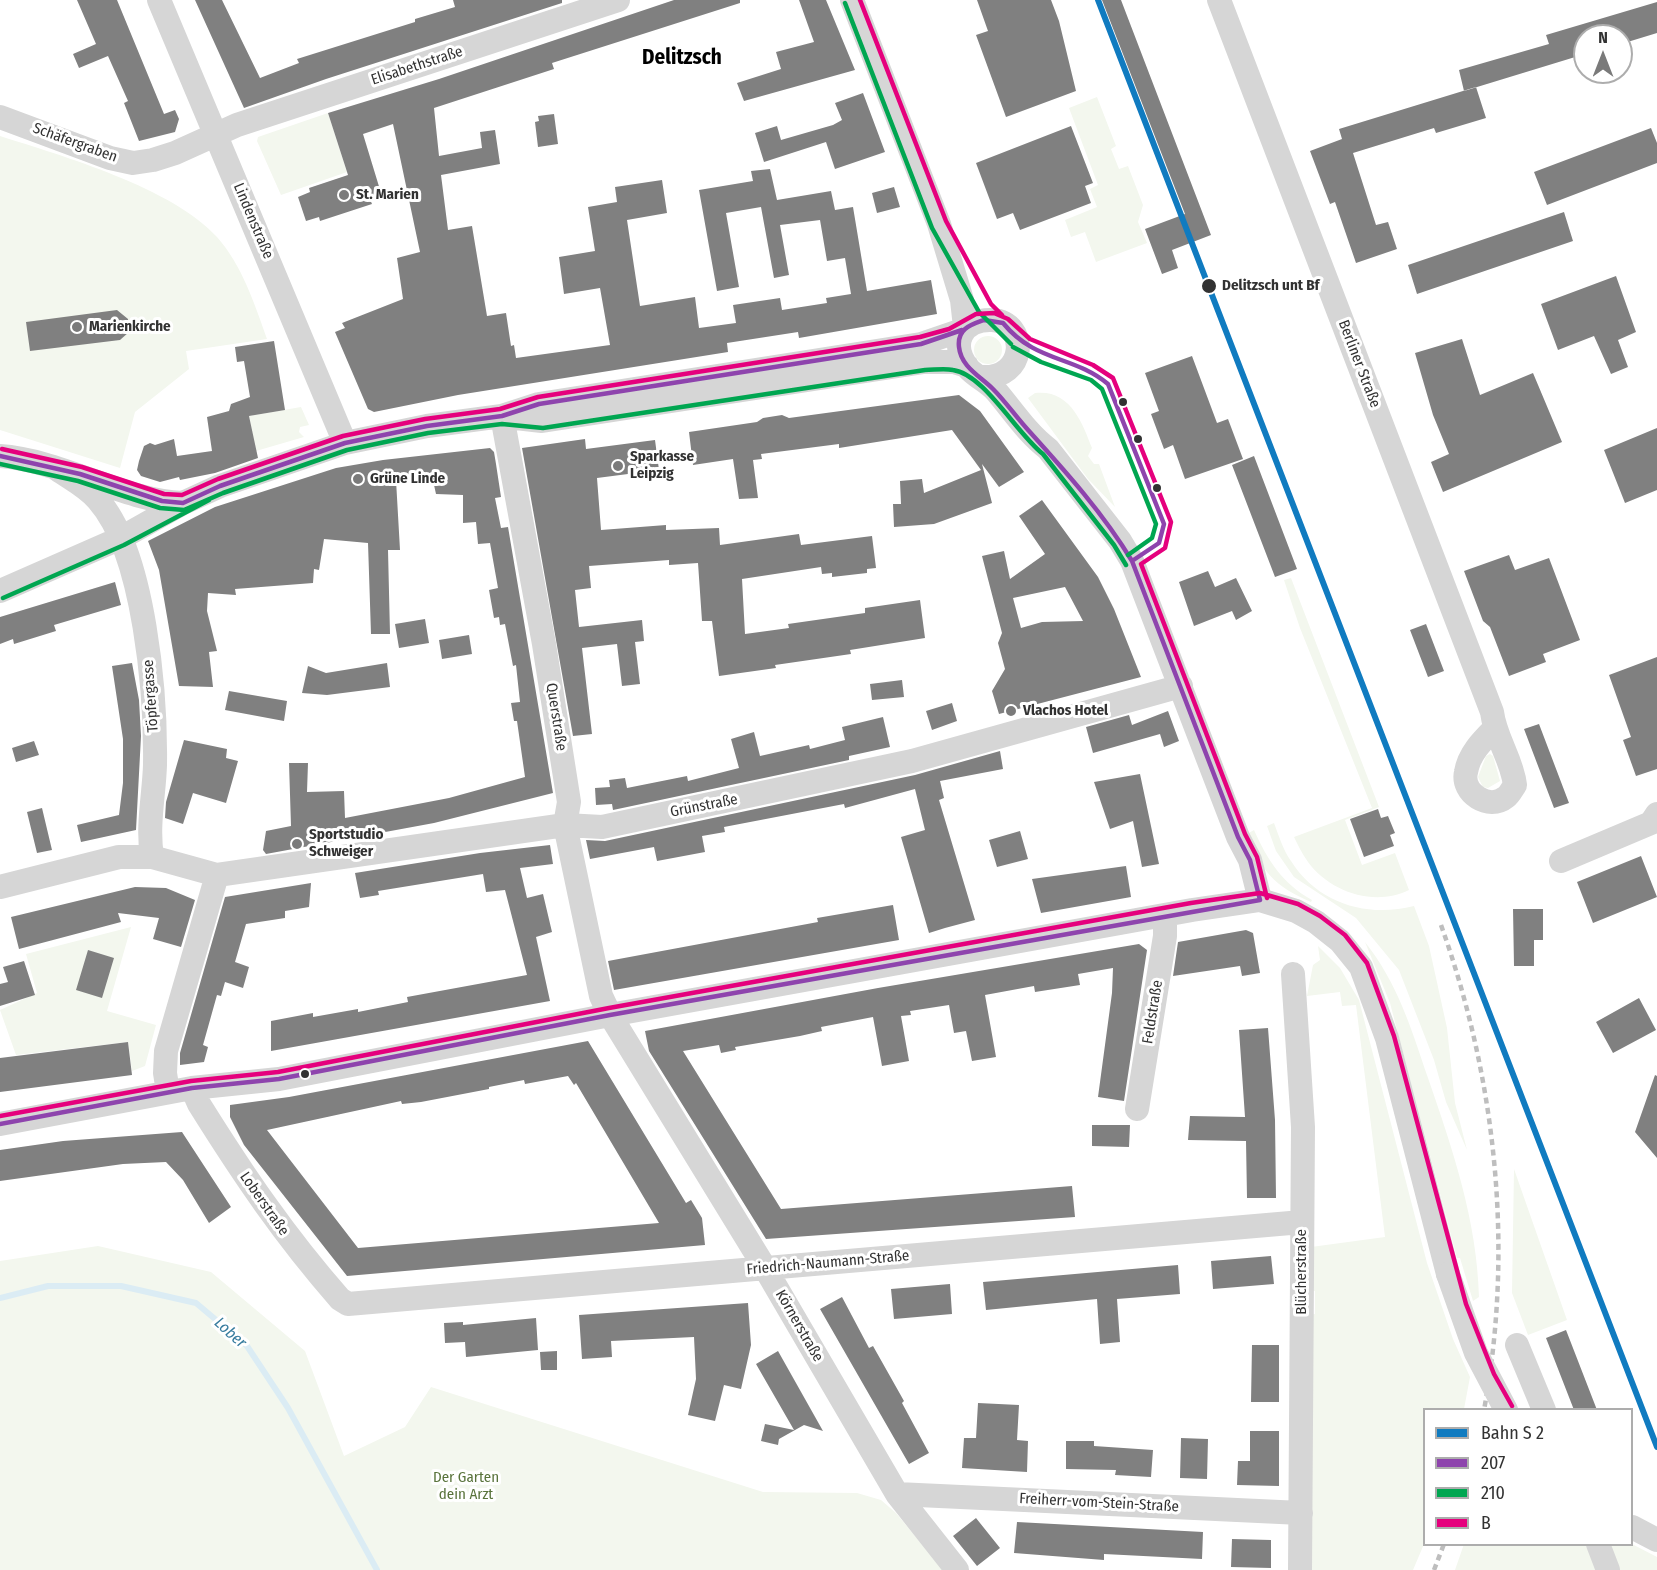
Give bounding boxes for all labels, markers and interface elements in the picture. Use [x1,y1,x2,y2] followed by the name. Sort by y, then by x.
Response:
[1573,24,1633,84] north arrow
[1598,28,1608,47] text: N
[369,43,465,89] street label: Elisabethstraße
[642,45,722,71] district label: Delitzsch
[30,119,120,167] street label: Schäfergraben
[229,180,277,262] street label: Lindenstraße
[356,186,419,204] place label: St. Marien
[337,188,351,202] marker: St. Marien
[1200,277,1218,295] marker: Delitzsch unt Bf
[1222,277,1319,295] place label: Delitzsch unt Bf
[89,318,171,336] place label: Marienkirche
[1334,318,1384,410] street label: Berliner Straße
[70,320,84,334] marker: Marienkirche
[1117,396,1129,408] unlabelled marker
[1132,433,1144,445] unlabelled marker
[630,448,694,483] place label: Sparkasse Leipzig
[611,459,625,473] marker: Sparkasse Leipzig
[370,470,445,488] place label: Grüne Linde
[351,472,365,486] marker: Grüne Linde
[1151,482,1163,494] unlabelled marker
[139,659,163,733] street label: Töpfergasse
[542,682,570,752] street label: Querstraße
[1023,702,1108,720] place label: Vlachos Hotel
[1004,704,1018,718] marker: Vlachos Hotel
[669,791,739,821] street label: Grünstraße
[309,826,383,861] place label: Sportstudio Schweiger
[290,837,304,851] marker: Sportstudio Schweiger
[1139,979,1167,1045] street label: Feldstraße
[299,1068,311,1080] unlabelled marker
[236,1169,292,1239] street label: Loberstraße
[1293,1229,1311,1315] street label: Blücherstraße
[746,1247,910,1279] street label: Friedrich-Naumann-Straße
[771,1287,827,1365] street label: Körnerstraße
[210,1314,250,1352] water label: Lober
[1423,1408,1633,1546] legend
[1481,1422,1544,1444] text: Bahn S 2
[1481,1452,1505,1474] text: 207
[433,1469,499,1504] park label: Der Garten dein Arzt
[1481,1482,1505,1504] text: 210
[1019,1490,1179,1516] street label: Freiherr-vom-Stein-Straße
[1481,1512,1491,1534] text: B

